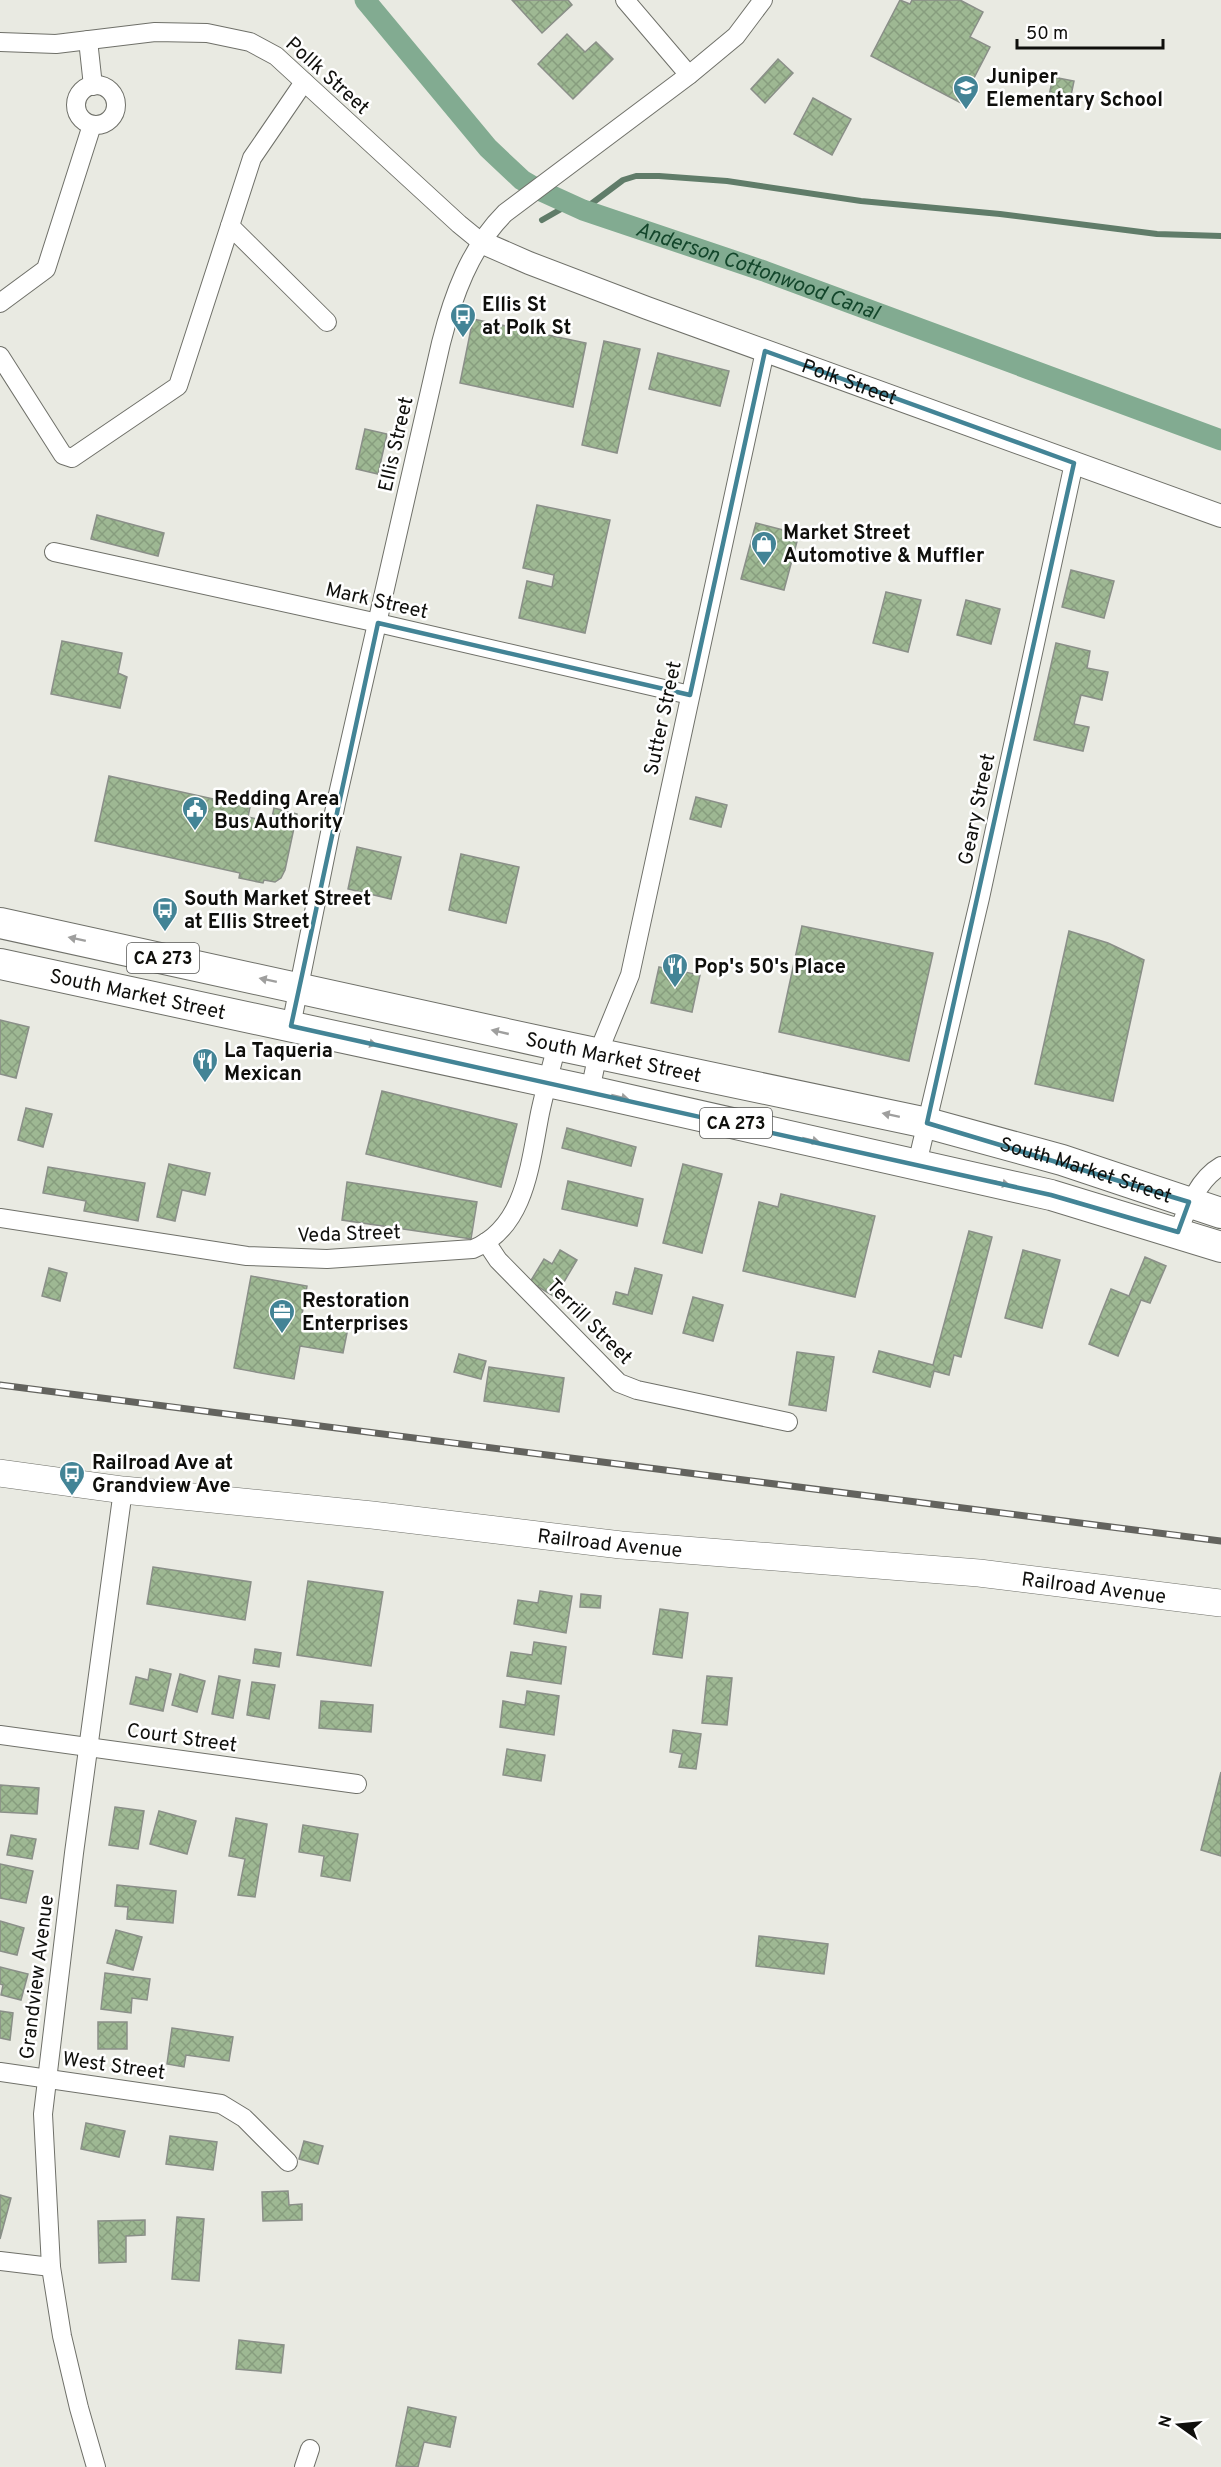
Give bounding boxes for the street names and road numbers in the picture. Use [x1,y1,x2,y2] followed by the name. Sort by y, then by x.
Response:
[279,32,374,121] street label: Pollk Street
[798,354,900,412] street label: Polk Street
[373,394,420,494] street label: Ellis Street
[323,578,430,626] street label: Mark Street
[639,659,689,778] street label: Sutter Street
[953,751,1002,868] street label: Geary Street
[127,943,199,973] road number: CA 273
[47,964,228,1027] street label: South Market Street
[523,1027,703,1090] street label: South Market Street
[700,1108,772,1138] road number: CA 273
[996,1133,1175,1211] street label: South Market Street
[297,1220,401,1250] street label: Veda Street
[540,1274,637,1371] street label: Terrill Street
[536,1524,683,1565] street label: Railroad Avenue
[1020,1567,1167,1611] street label: Railroad Avenue
[125,1718,238,1760] street label: Court Street
[15,1893,61,2061] street label: Grandview Avenue
[61,2047,167,2087] street label: West Street

